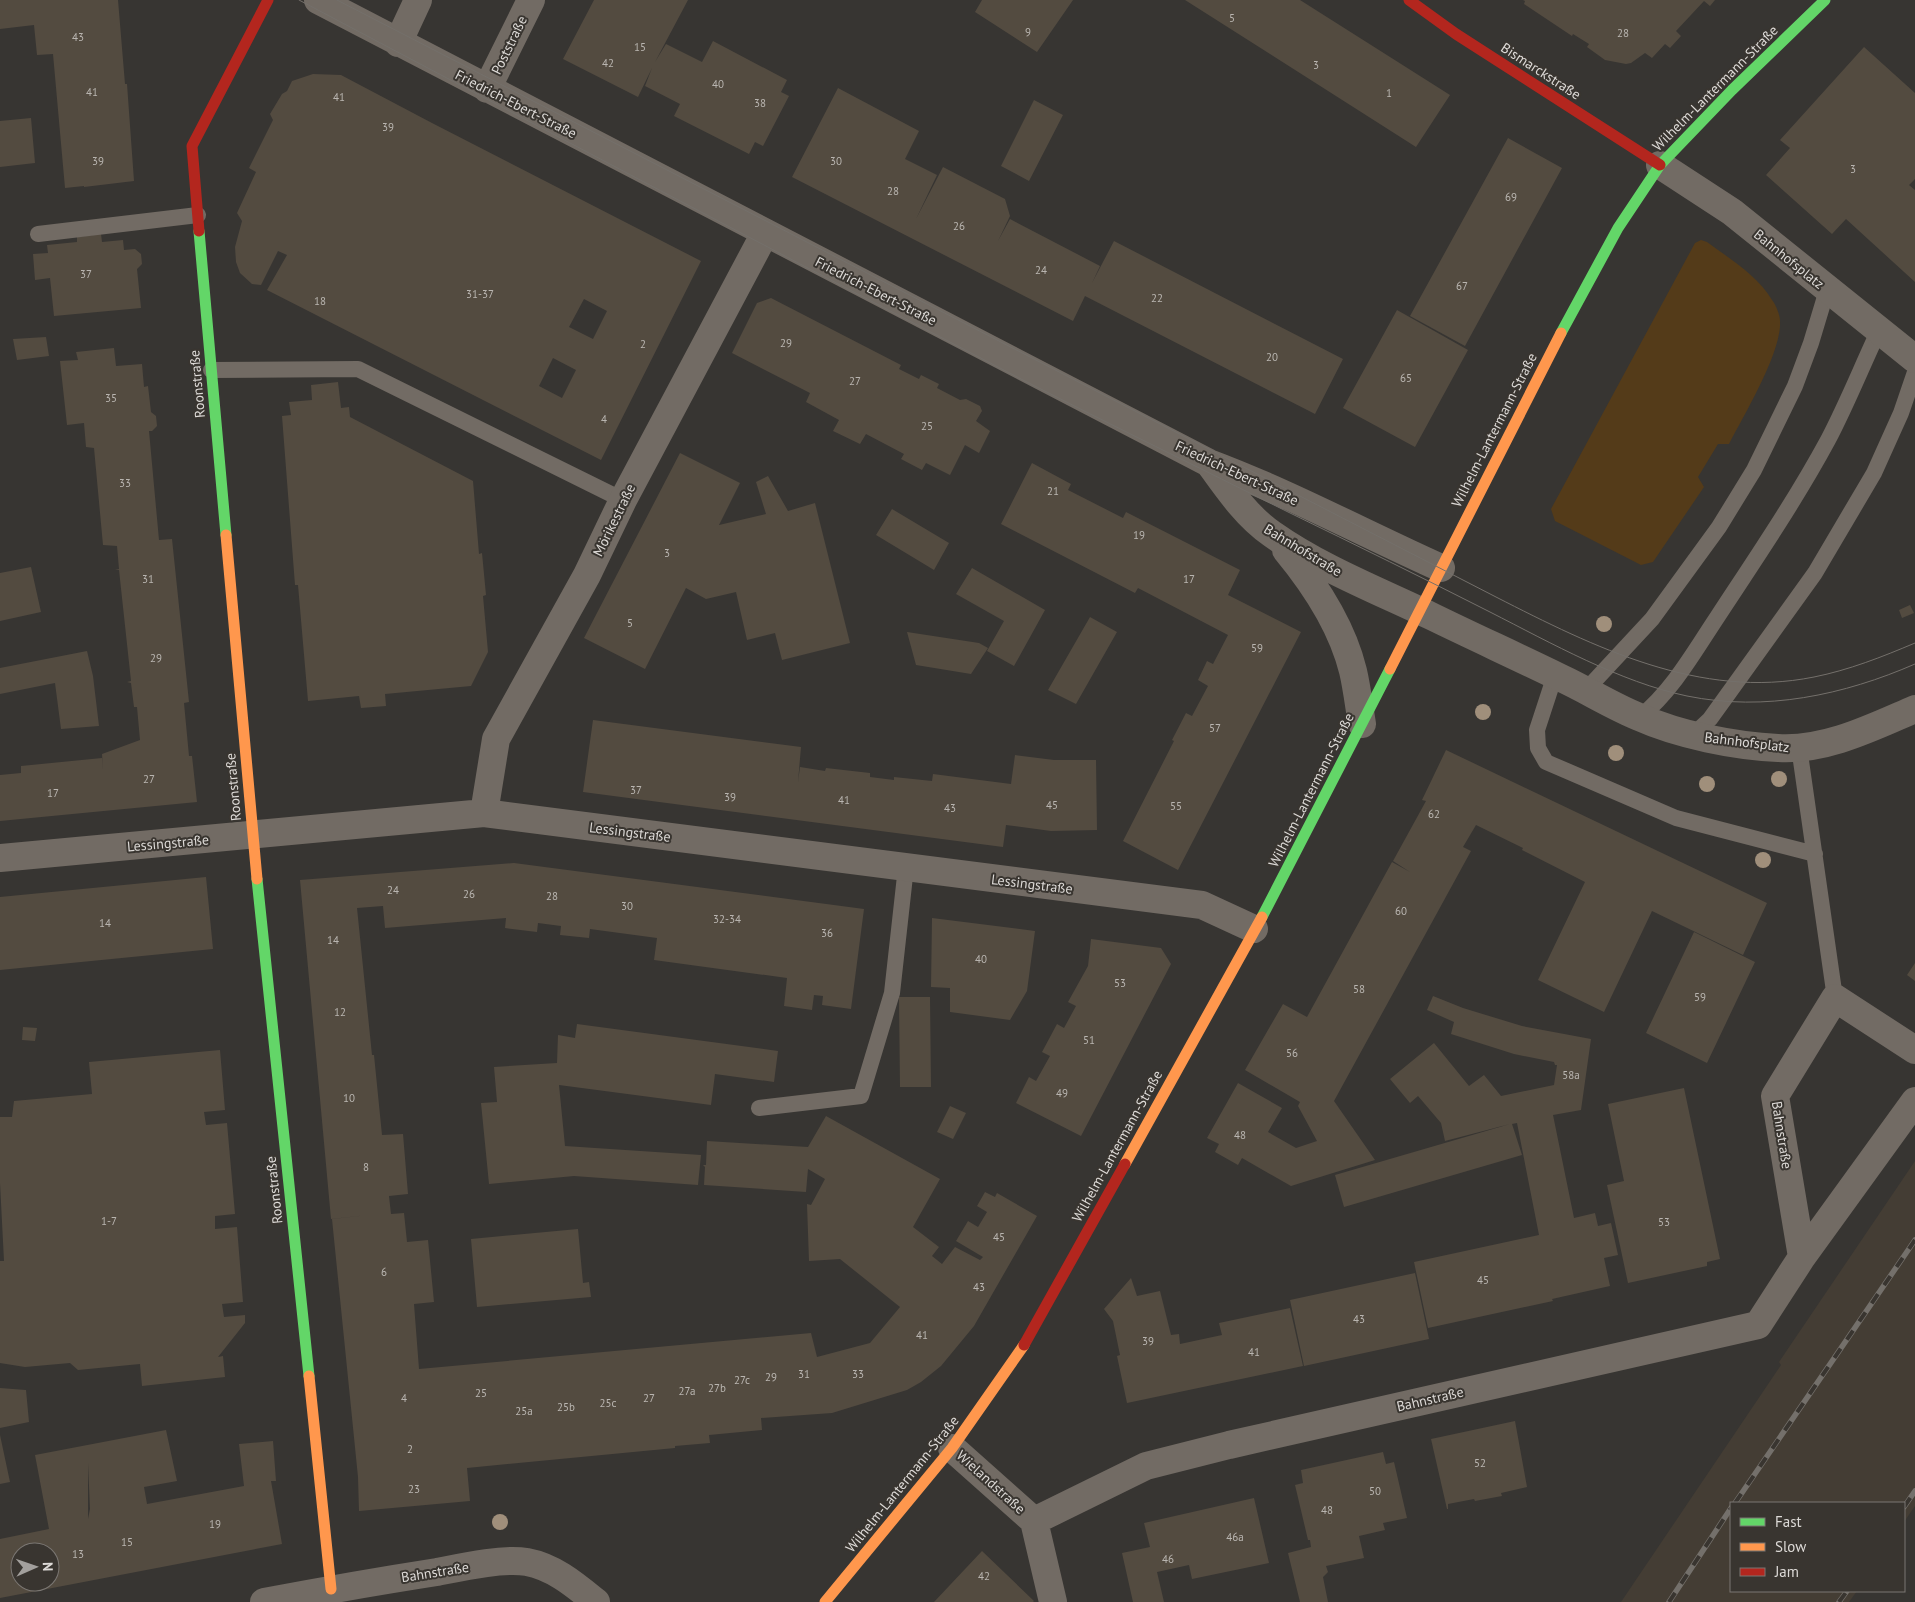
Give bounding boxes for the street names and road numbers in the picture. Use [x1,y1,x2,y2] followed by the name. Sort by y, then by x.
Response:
[487,13,531,77] street label: Poststraße
[1648,21,1782,155] street label: Wilhelm-Lantermann-Straße
[1498,38,1584,104] street label: Bismarckstraße
[452,66,580,142] street label: Friedrich-Ebert-Straße
[1750,225,1828,293] street label: Bahnhofsplatz
[812,253,940,329] street label: Friedrich-Ebert-Straße
[185,349,209,419] street label: Roonstraße
[1447,350,1541,510] street label: Wilhelm-Lantermann-Straße
[1173,437,1301,509] street label: Friedrich-Ebert-Straße
[589,481,639,559] street label: Mörikestraße
[1261,520,1345,580] street label: Bahnhofstraße
[1264,710,1358,870] street label: Wilhelm-Lantermann-Straße
[1704,728,1790,756] street label: Bahnhofsplatz
[221,752,245,822] street label: Roonstraße
[588,818,672,846] street label: Lessingstraße
[126,830,210,856] street label: Lessingstraße
[990,870,1074,898] street label: Lessingstraße
[1068,1067,1166,1225] street label: Wilhelm-Lantermann-Straße
[1768,1100,1796,1170] street label: Bahnstraße
[261,1155,287,1225] street label: Roonstraße
[1395,1383,1465,1415] street label: Bahnstraße
[841,1412,963,1556] street label: Wilhelm-Lantermann-Straße
[953,1446,1029,1518] street label: Wielandstraße
[400,1558,470,1586] street label: Bahnstraße

